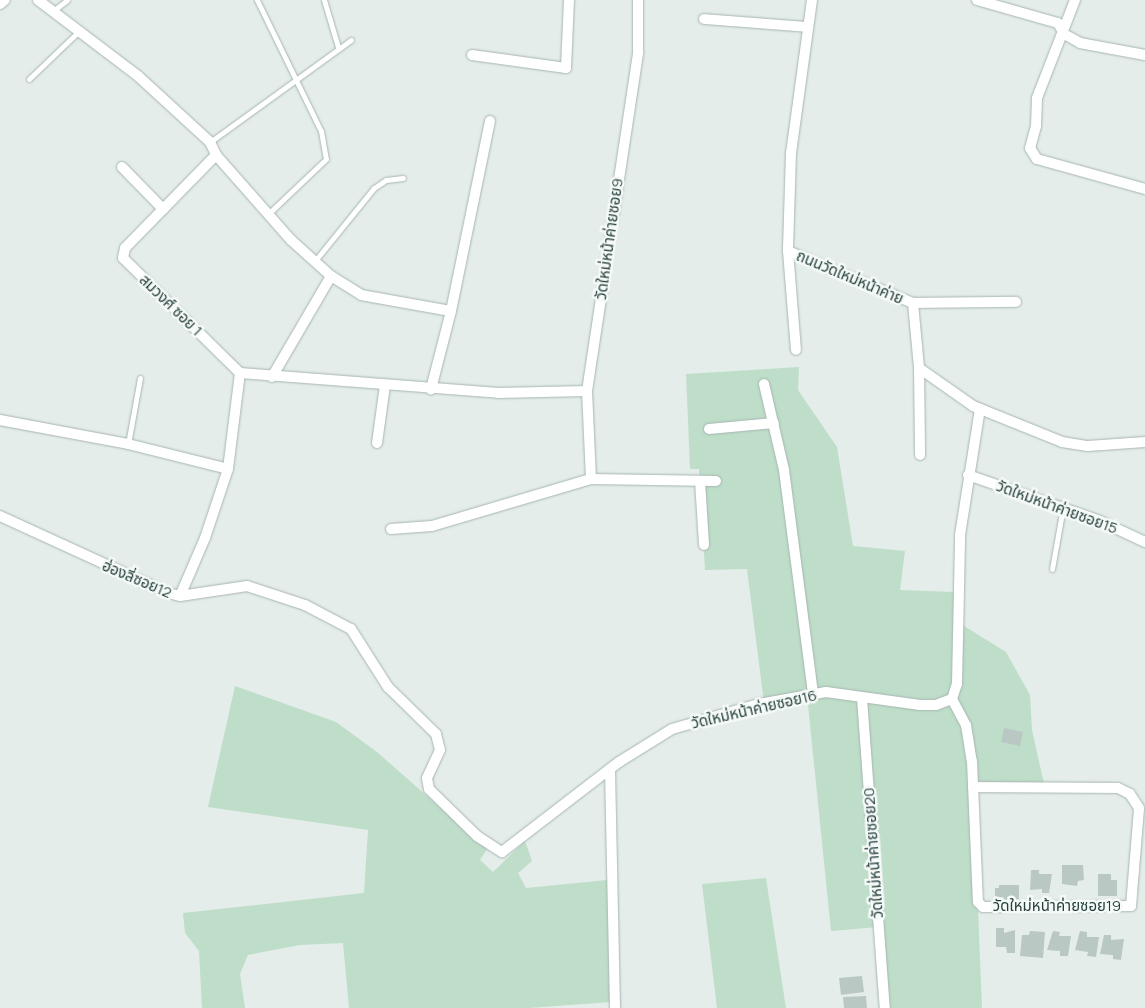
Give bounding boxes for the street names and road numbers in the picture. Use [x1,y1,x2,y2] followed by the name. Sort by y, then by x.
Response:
[592,177,626,301] street label: วัดใหม่หน้าค่ายซอย9
[794,246,906,308] street label: ถนนวัดใหม่หน้าค่าย
[136,271,206,339] street label: สมวงศ์ ซอย 1
[994,477,1120,537] street label: วัดใหม่หน้าค่ายซอย15
[99,556,175,602] street label: ฮ่องลี่ซอย12
[689,686,819,732] street label: วัดใหม่หน้าค่ายซอย16
[859,787,887,919] street label: วัดใหม่หน้าค่ายซอย20
[993,897,1121,915] street label: วัดใหม่หน้าค่ายซอย19

